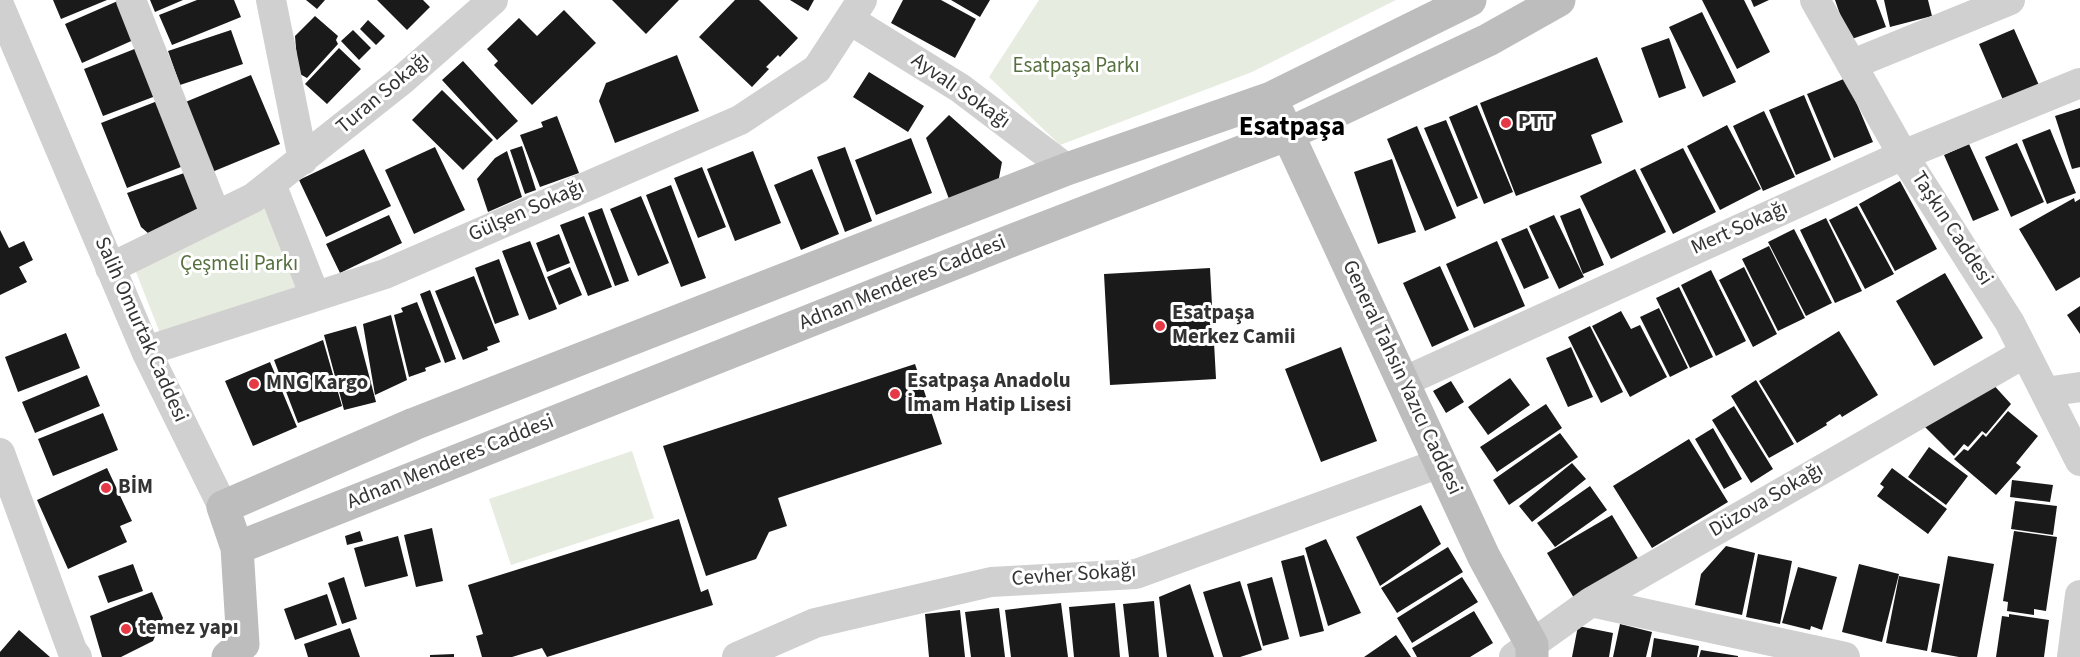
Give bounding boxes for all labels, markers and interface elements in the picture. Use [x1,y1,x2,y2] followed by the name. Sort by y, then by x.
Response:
[332,48,436,140] street label: Turan Sokağı
[906,49,1014,135] street label: Ayvalı Sokağı
[1012,54,1140,80] park label: Esatpaşa Parkı
[1518,110,1554,136] place label: PTT
[1239,113,1345,145] district label: Esatpaşa
[1499,116,1513,130] marker: PTT
[1905,167,1997,291] street label: Taşkın Caddesi
[465,175,589,249] street label: Gülşen Sokağı
[1688,196,1792,262] street label: Mert Sokağı
[796,231,1010,337] street label: Adnan Menderes Caddesi
[88,233,192,427] street label: Salih Omurtak Caddesi
[180,252,298,278] park label: Çeşmeli Parkı
[1335,257,1467,499] street label: General Tahsin Yazıcı Caddesi
[1172,301,1296,351] place label: Esatpaşa Merkez Camii
[1153,319,1167,333] marker: Esatpaşa Merkez Camii
[907,369,1071,419] place label: Esatpaşa Anadolu İmam Hatip Lisesi
[266,371,368,397] place label: MNG Kargo
[247,377,261,391] marker: MNG Kargo
[888,387,902,401] marker: Esatpaşa Anadolu İmam Hatip Lisesi
[344,410,558,516] street label: Adnan Menderes Caddesi
[1705,458,1829,544] street label: Düzova Sokağı
[118,475,153,501] place label: BİM
[99,481,113,495] marker: BİM
[1011,559,1137,593] street label: Cevher Sokağı
[138,616,239,642] place label: temez yapı
[119,622,133,636] marker: temez yapı

